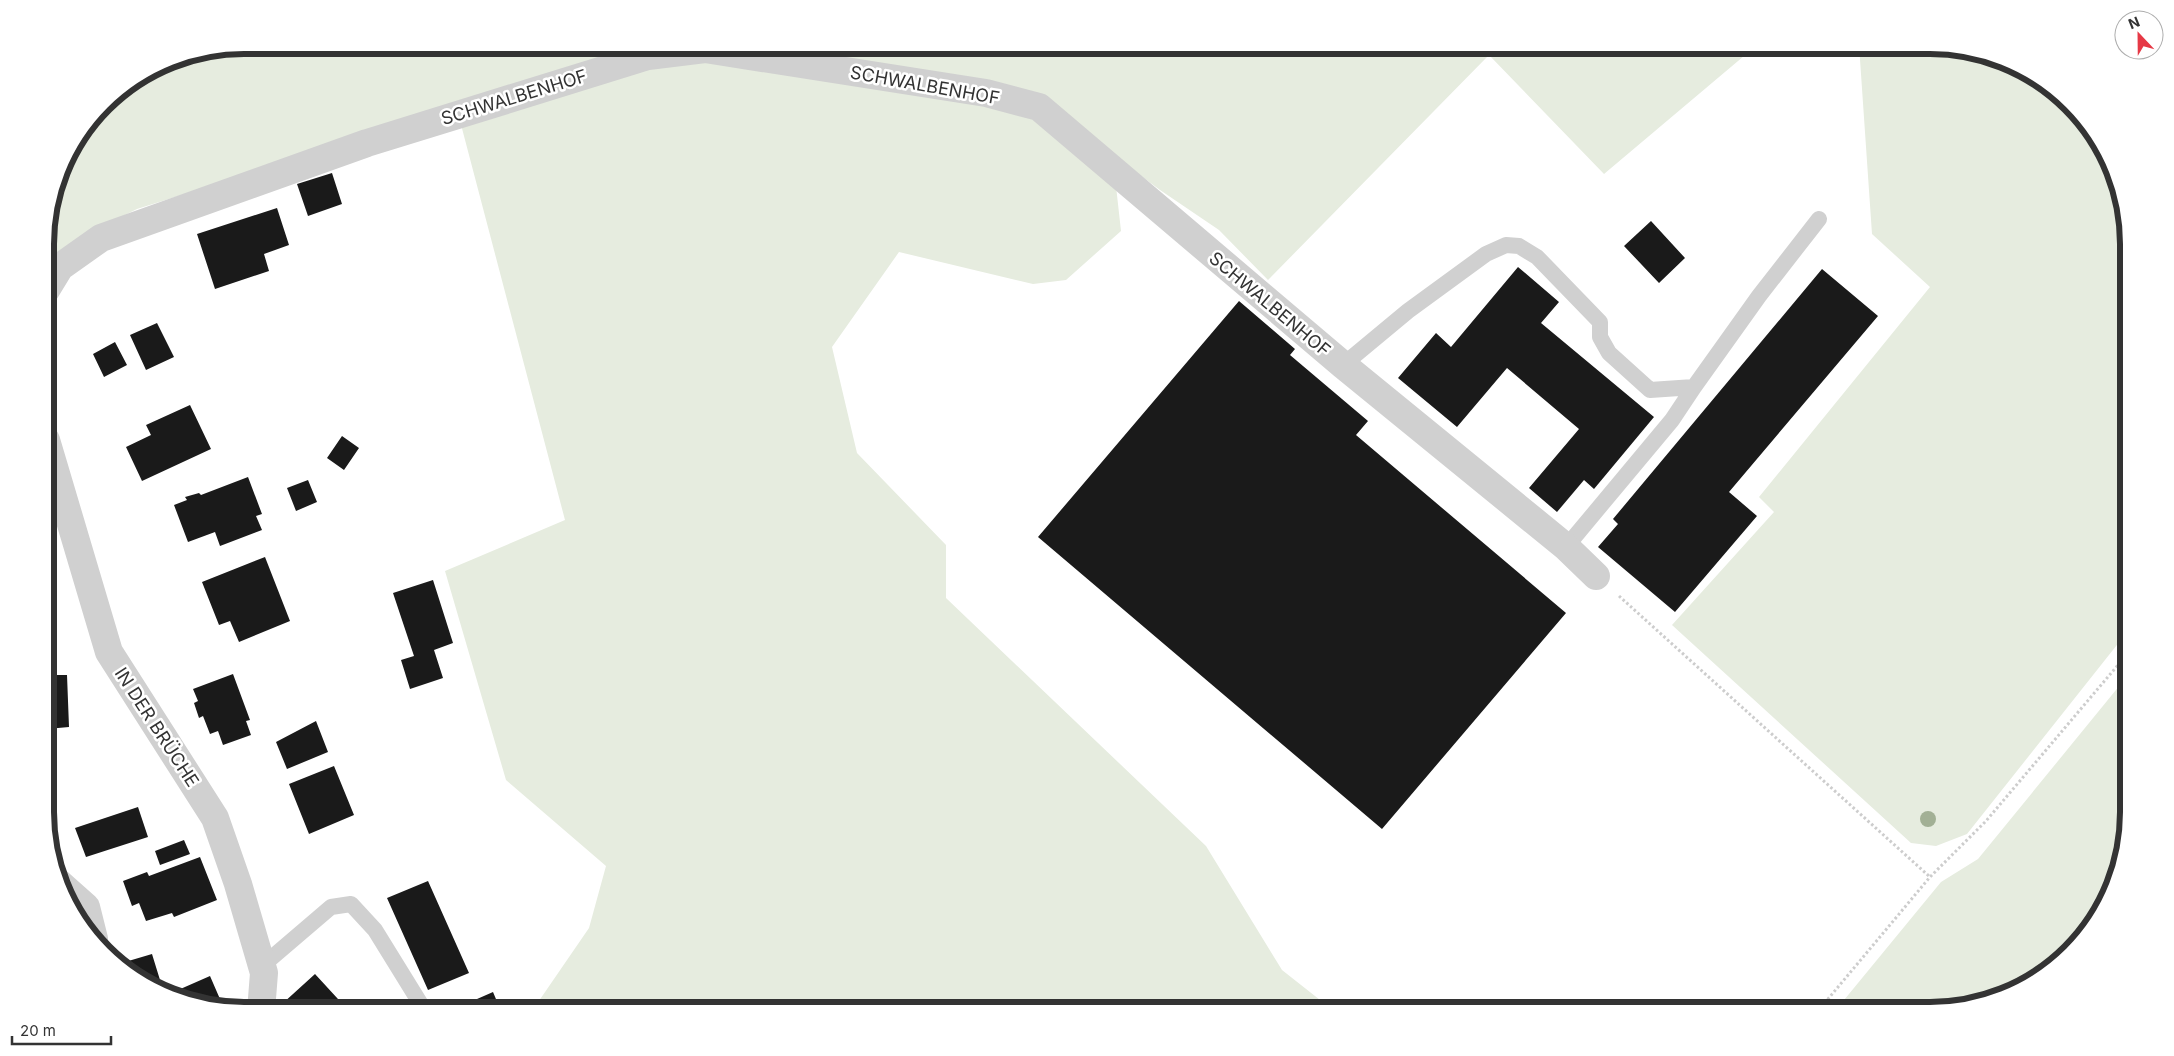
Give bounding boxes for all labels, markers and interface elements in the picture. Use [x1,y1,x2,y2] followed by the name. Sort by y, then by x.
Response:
[2114,10,2164,60] north arrow
[2126,13,2142,32] text: N
[849,62,1001,108] street label: SCHWALBENHOF
[439,65,589,129] street label: SCHWALBENHOF
[1205,247,1335,361] street label: SCHWALBENHOF
[111,663,204,791] street label: IN DER BRÜCHE
[12,1014,111,1046] scale bar
[20,1021,56,1040] text: 20 m

